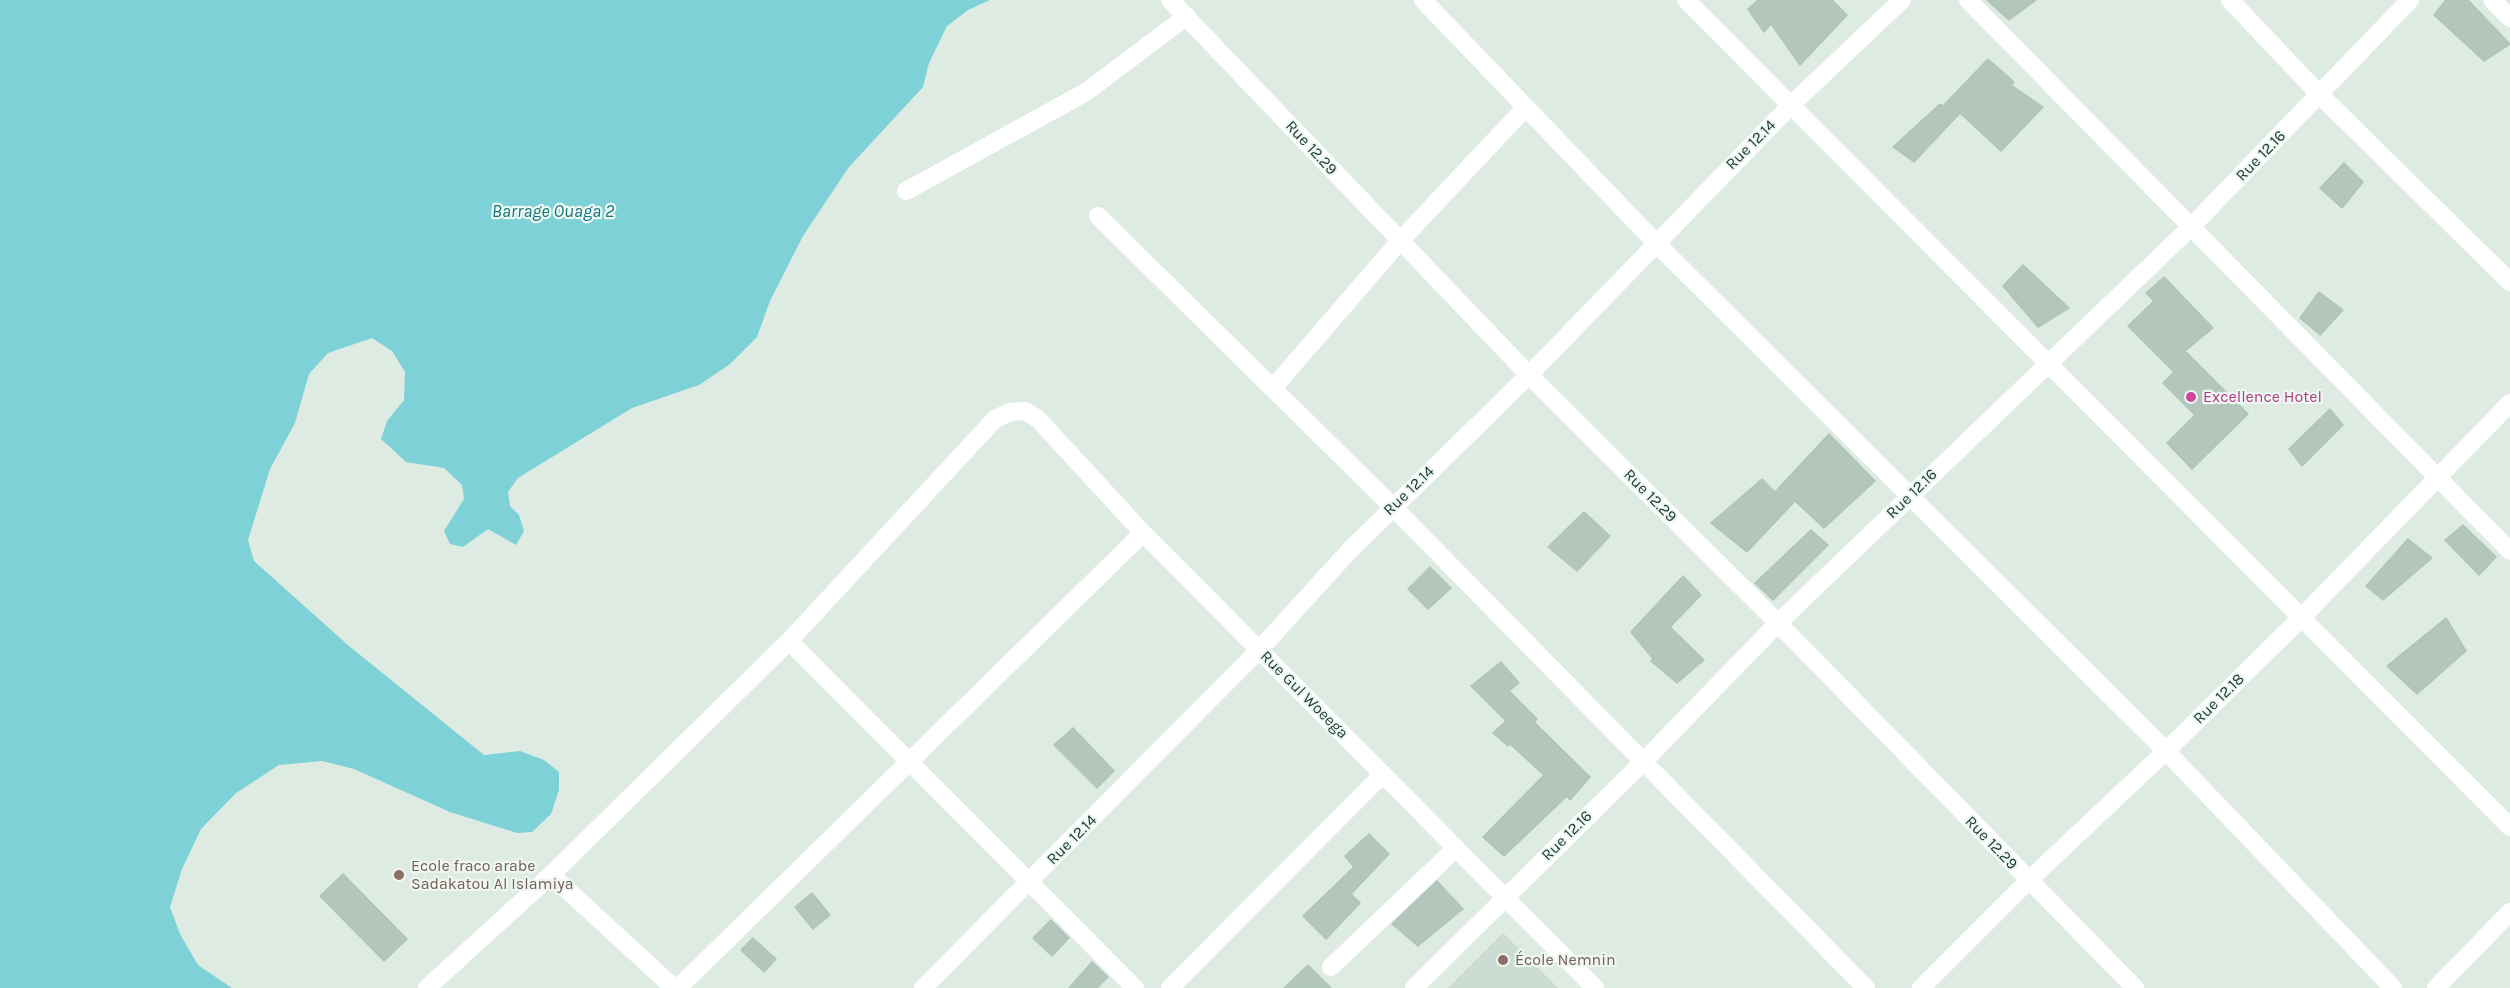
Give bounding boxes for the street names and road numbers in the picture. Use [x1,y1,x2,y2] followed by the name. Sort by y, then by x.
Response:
[1722,116,1780,174] street label: Rue 12.14
[1281,117,1341,179] street label: Rue 12.29
[2232,127,2290,185] street label: Rue 12.16
[1380,462,1438,520] street label: Rue 12.14
[1619,465,1681,527] street label: Rue 12.29
[1883,465,1941,523] street label: Rue 12.16
[1256,647,1352,743] street label: Rue Gul Woeega
[2190,670,2248,728] street label: Rue 12.18
[1538,807,1596,865] street label: Rue 12.16
[1043,811,1101,869] street label: Rue 12.14
[1961,812,2021,874] street label: Rue 12.29

